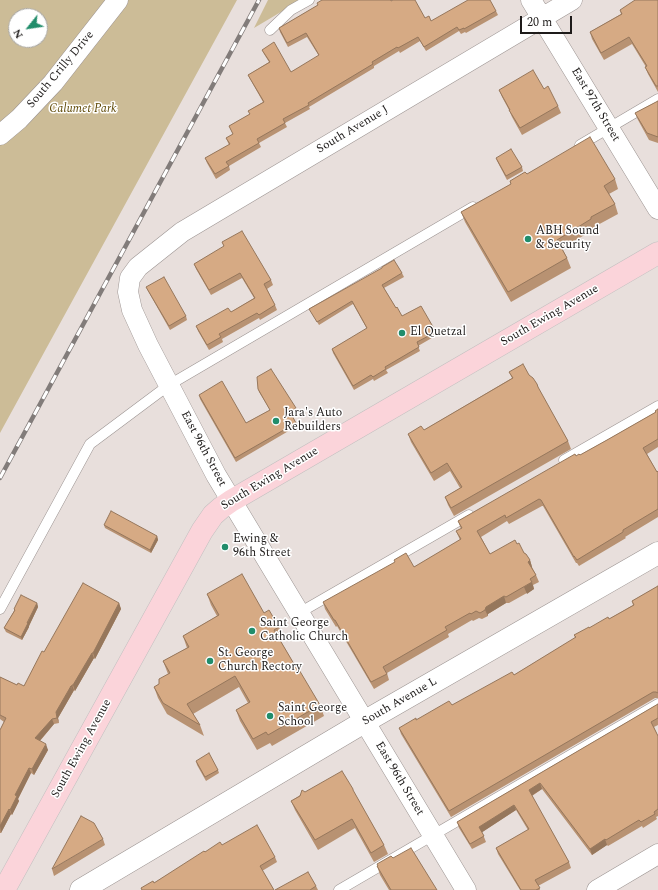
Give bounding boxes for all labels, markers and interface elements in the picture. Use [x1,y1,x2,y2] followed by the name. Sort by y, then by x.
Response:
[8,8,48,48] north arrow
[522,8,574,34] scale bar
[527,13,552,32] text: 20 m
[8,26,28,42] text: N
[24,28,98,112] street label: South Crilly Drive
[567,65,623,145] street label: East 97th Street
[49,103,117,117] park label: Calumet Park
[314,103,392,157] street label: South Avenue J
[536,225,599,253] place label: ABH Sound & Security
[523,234,533,244] marker: ABH Sound & Security
[498,282,602,350] street label: South Ewing Avenue
[410,326,466,340] place label: El Quetzal
[397,328,407,338] marker: El Quetzal
[284,407,342,435] place label: Jara's Auto Rebuilders
[177,409,229,489] street label: East 96th Street
[271,416,281,426] marker: Jara's Auto Rebuilders
[219,444,321,514] street label: South Ewing Avenue
[233,533,291,561] place label: Ewing & 96th Street
[220,542,230,552] marker: Ewing & 96th Street
[260,617,348,645] place label: Saint George Catholic Church
[247,626,257,636] marker: Saint George Catholic Church
[218,647,302,675] place label: St. George Church Rectory
[205,656,215,666] marker: St. George Church Rectory
[360,675,440,729] street label: South Avenue L
[49,697,115,801] street label: South Ewing Avenue
[278,702,347,730] place label: Saint George School
[265,711,275,721] marker: Saint George School
[371,739,427,819] street label: East 96th Street

